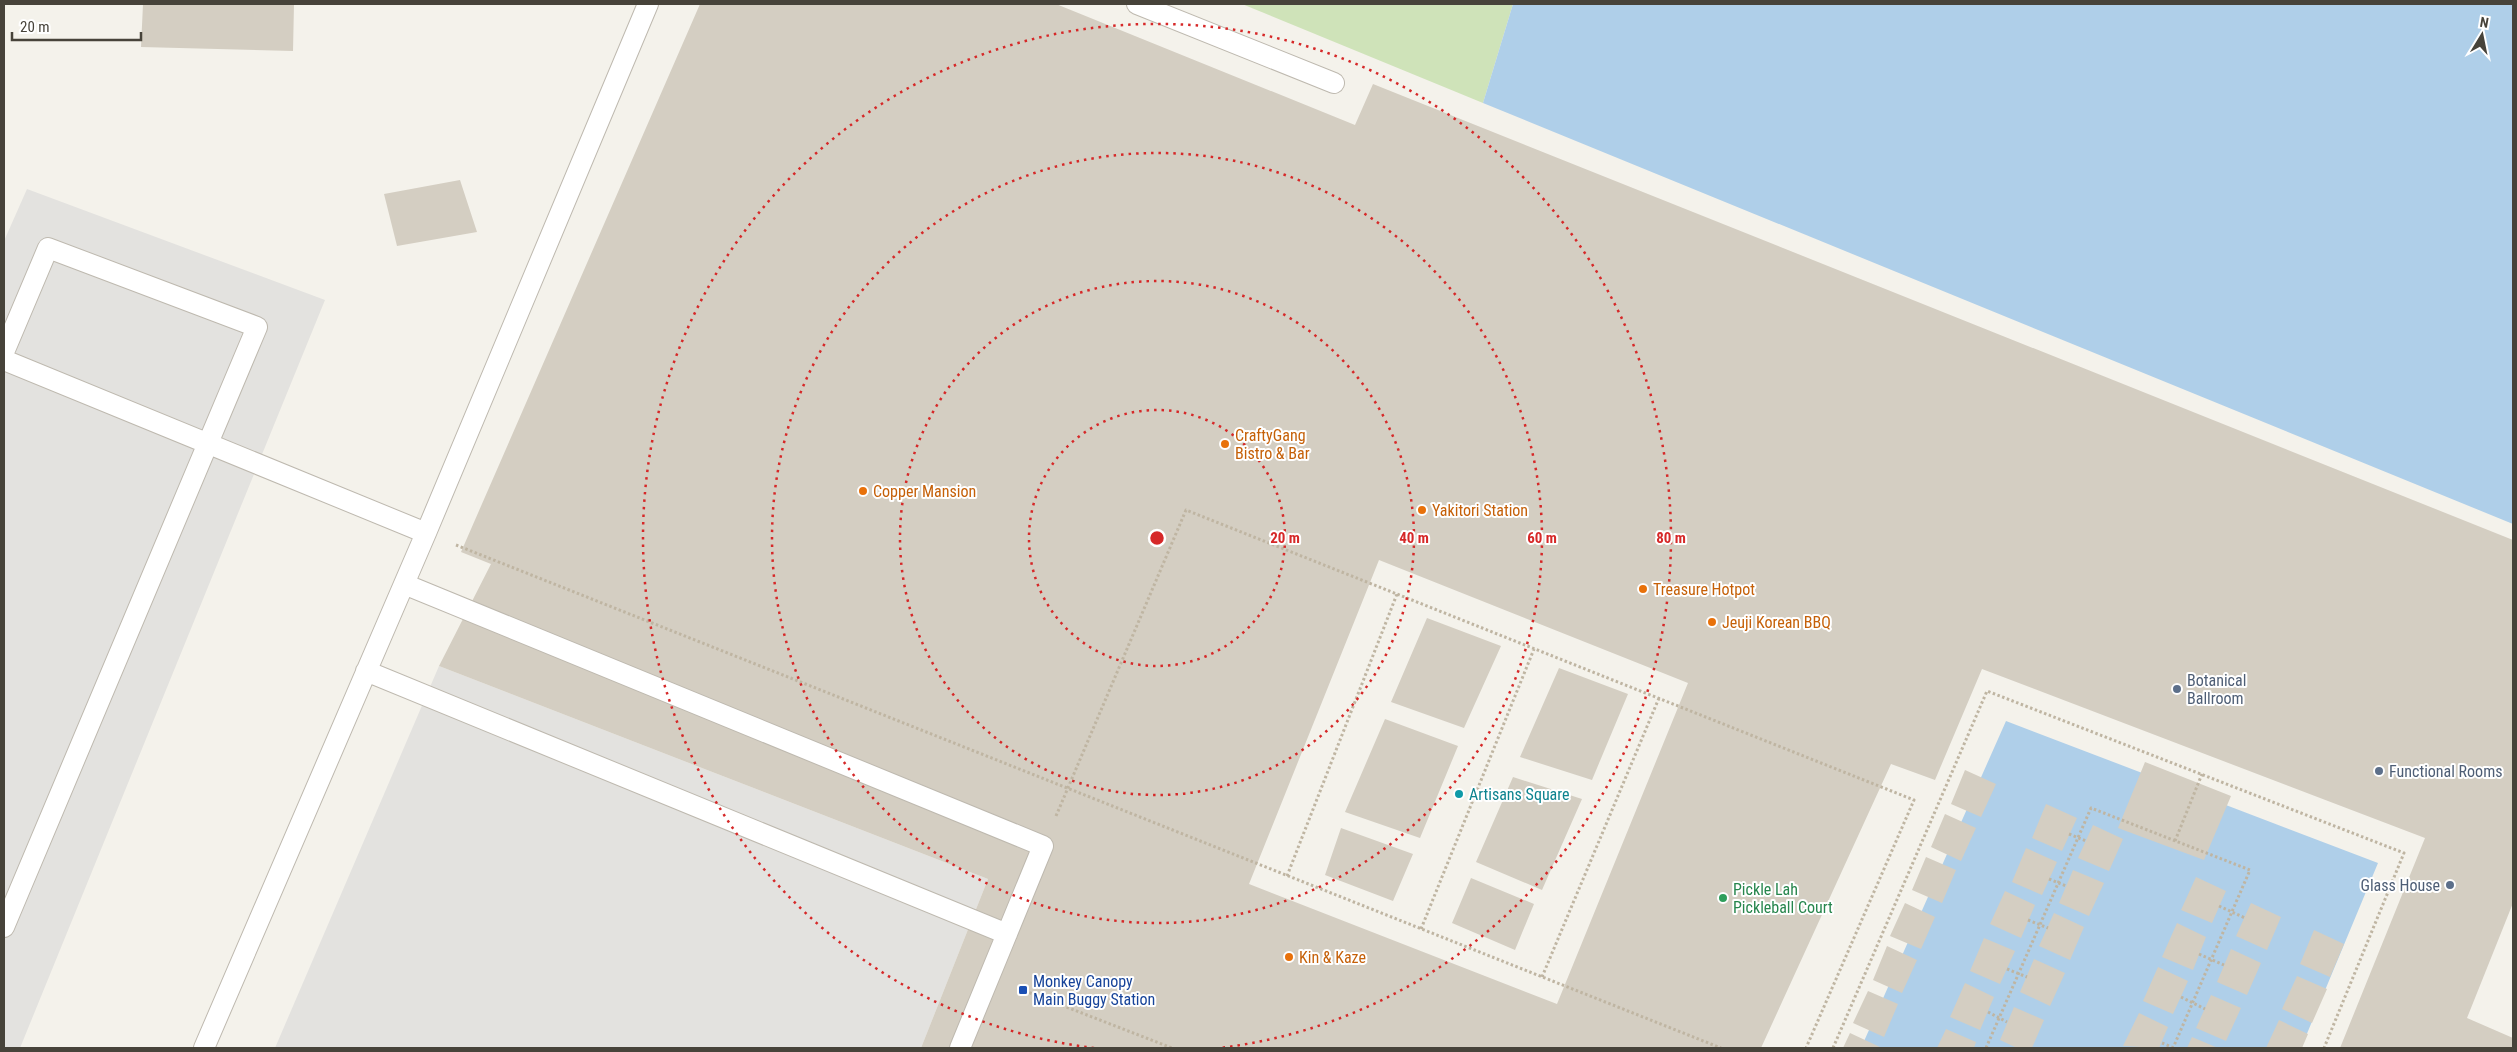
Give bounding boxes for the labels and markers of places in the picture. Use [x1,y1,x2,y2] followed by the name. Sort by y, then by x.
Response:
[1235,426,1310,463] place label: CraftyGang Bistro & Bar
[1219,438,1231,450] marker: CraftyGang Bistro & Bar
[873,482,976,501] place label: Copper Mansion
[857,485,869,497] marker: Copper Mansion
[1432,501,1528,520] place label: Yakitori Station
[1416,504,1428,516] marker: Yakitori Station
[1148,529,1166,547] centre of rings
[1653,580,1755,599] place label: Treasure Hotpot
[1637,583,1649,595] marker: Treasure Hotpot
[1722,613,1831,632] place label: Jeuji Korean BBQ
[1706,616,1718,628] marker: Jeuji Korean BBQ
[2187,671,2246,708] place label: Botanical Ballroom
[2171,683,2183,695] marker: Botanical Ballroom
[2389,762,2503,781] place label: Functional Rooms
[2373,765,2385,777] marker: Functional Rooms
[1469,785,1570,804] place label: Artisans Square
[1453,788,1465,800] marker: Artisans Square
[2360,876,2440,895] place label: Glass House
[2444,879,2456,891] marker: Glass House
[1733,880,1833,917] place label: Pickle Lah Pickleball Court
[1717,892,1729,904] marker: Pickle Lah Pickleball Court
[1299,948,1366,967] place label: Kin & Kaze
[1283,951,1295,963] marker: Kin & Kaze
[1033,972,1155,1009] place label: Monkey Canopy Main Buggy Station
[1017,984,1029,996] marker: Monkey Canopy Main Buggy Station

